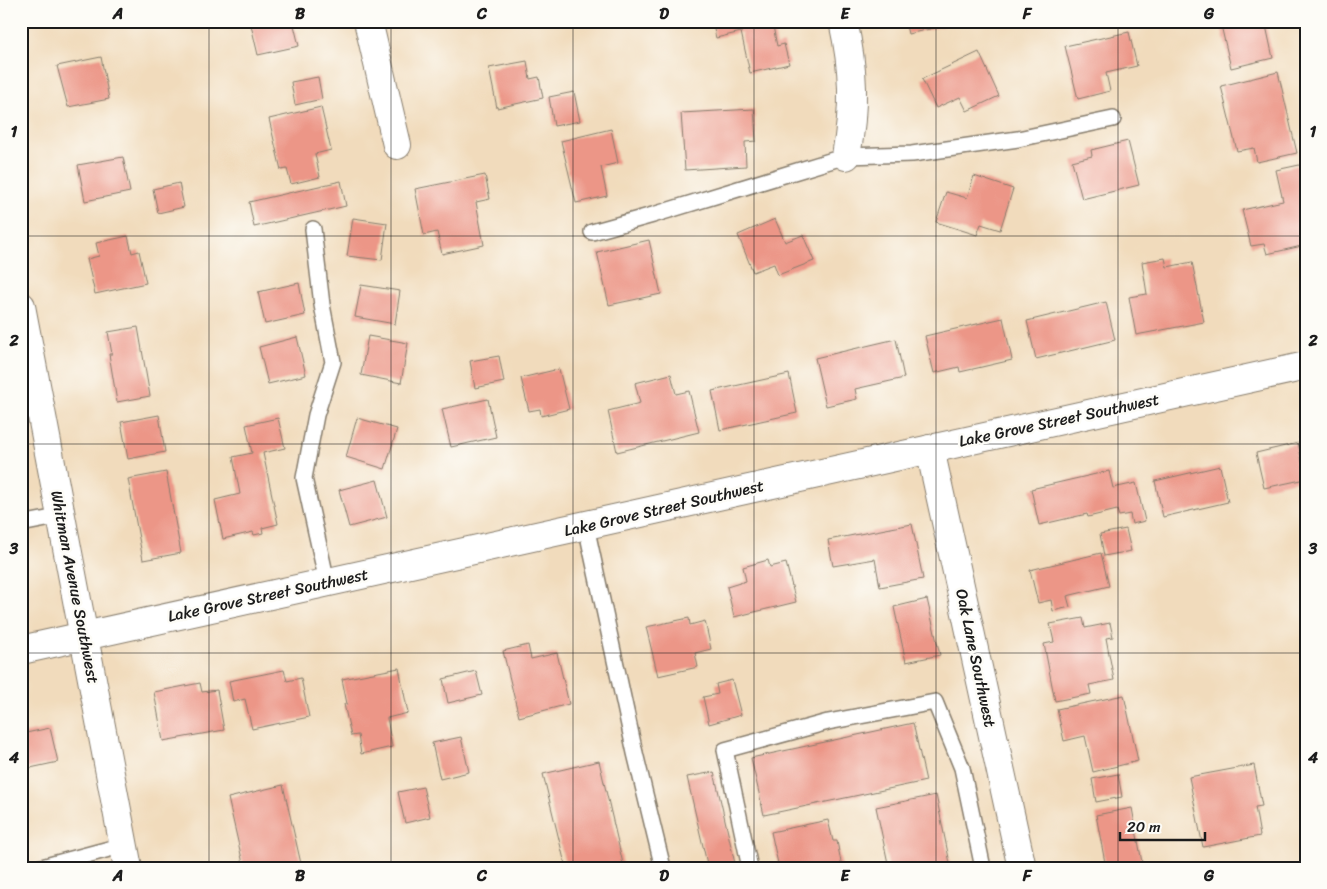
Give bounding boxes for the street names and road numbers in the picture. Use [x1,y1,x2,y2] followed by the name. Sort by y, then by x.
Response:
[956,385,1162,455] street label: Lake Grove Street Southwest
[561,471,767,545] street label: Lake Grove Street Southwest
[42,488,108,686] street label: Whitman Avenue Southwest
[165,560,371,630] street label: Lake Grove Street Southwest
[947,586,1005,730] street label: Oak Lane Southwest

